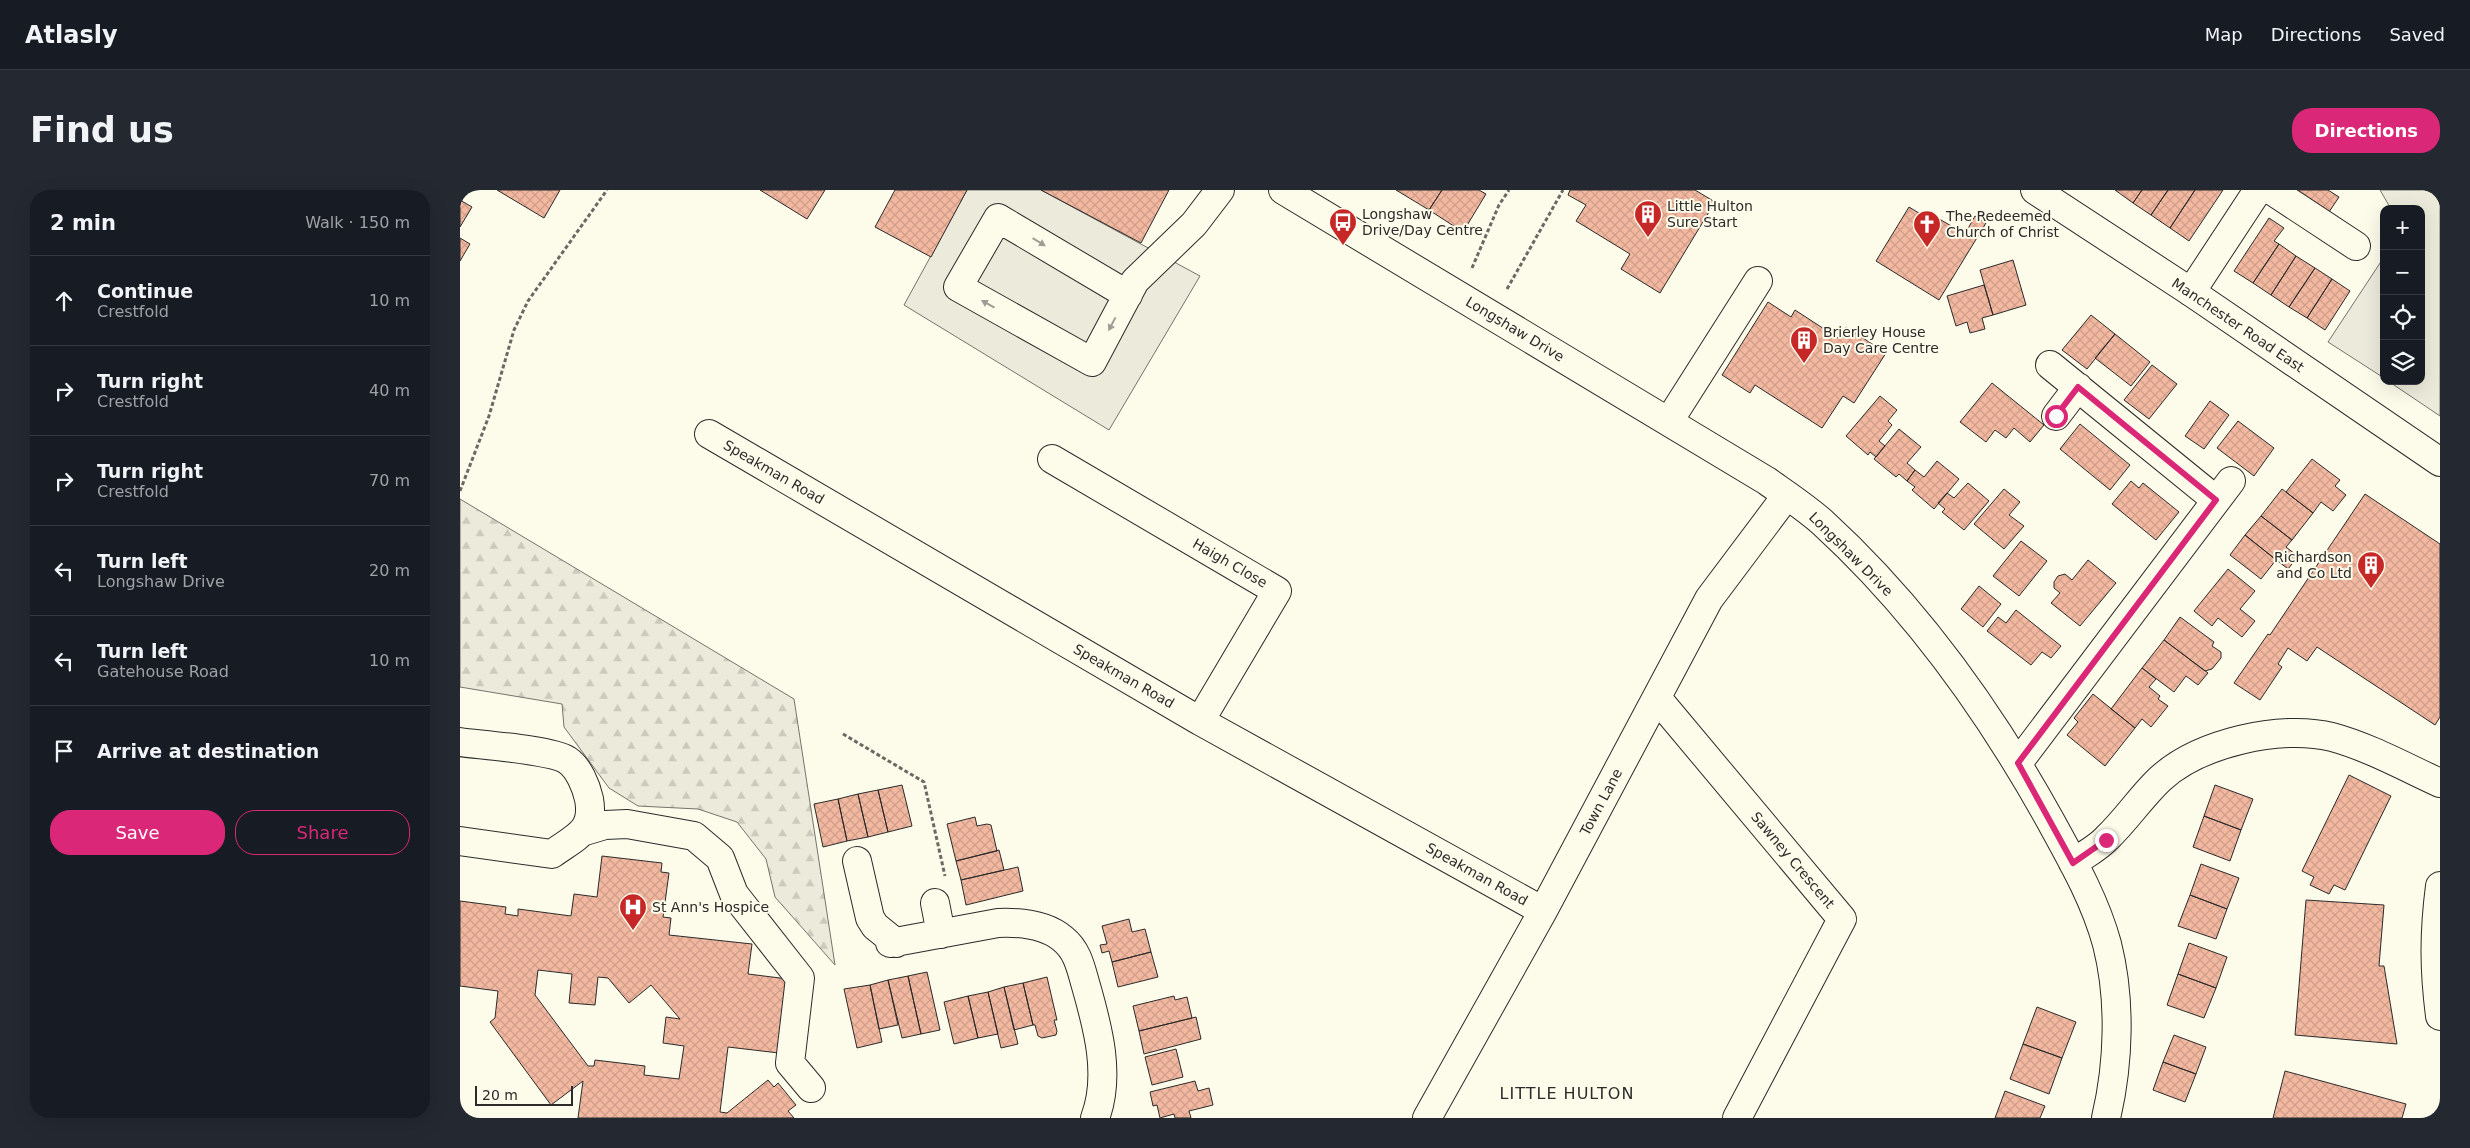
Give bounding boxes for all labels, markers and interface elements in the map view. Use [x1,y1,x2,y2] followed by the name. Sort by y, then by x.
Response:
[25,21,118,49] text: Atlasly
[2205,24,2243,45] text: Map
[2271,24,2361,45] text: Directions
[2389,24,2445,45] text: Saved
[2292,108,2440,153] button: Directions
[30,110,174,150] text: Find us
[1667,198,1753,230] place label: Little Hulton Sure Start
[1633,199,1663,238] building icon: Little Hulton Sure Start
[2380,205,2425,385] map controls
[2380,205,2425,250] button: +
[1362,206,1483,238] place label: Longshaw Drive/Day Centre
[1328,207,1358,246] bus stop icon: Longshaw Drive/Day Centre
[1945,208,2060,240] place label: The Redeemed Church of Christ
[1912,209,1942,248] church icon: The Redeemed Church of Christ
[50,211,116,235] text: 2 min
[305,213,410,232] text: Walk · 150 m
[1032,237,1045,246] one-way arrow
[2380,250,2425,295] button: −
[2169,275,2308,376] street label: Manchester Road East
[97,280,193,302] text: Continue
[50,287,78,315] icon: ahead
[369,291,410,310] text: 10 m
[1463,293,1567,365] street label: Longshaw Drive
[2380,295,2425,340] button: locate
[981,300,995,308] one-way arrow
[97,302,169,321] text: Crestfold
[1108,316,1116,331] one-way arrow
[1823,324,1939,356] place label: Brierley House Day Care Centre
[1789,325,1819,364] building icon: Brierley House Day Care Centre
[2380,340,2425,385] button: layers
[97,370,203,392] text: Turn right
[50,377,78,405] icon: right
[369,381,410,400] text: 40 m
[97,392,169,411] text: Crestfold
[2045,405,2068,428] route start
[721,437,827,507] street label: Speakman Road
[97,460,203,482] text: Turn right
[50,467,78,495] icon: right
[369,471,410,490] text: 70 m
[97,482,169,501] text: Crestfold
[1806,509,1896,599] street label: Longshaw Drive
[1190,535,1270,591] street label: Haigh Close
[2274,549,2352,581] place label: Richardson and Co Ltd
[97,550,188,572] text: Turn left
[2356,550,2386,589] building icon: Richardson and Co Ltd
[50,557,78,585] icon: left
[369,561,410,580] text: 20 m
[97,572,225,591] text: Longshaw Drive
[97,640,188,662] text: Turn left
[1071,641,1177,711] street label: Speakman Road
[50,647,78,675] icon: left
[369,651,410,670] text: 10 m
[97,662,229,681] text: Gatehouse Road
[50,737,78,765] icon: arrive
[97,740,319,762] text: Arrive at destination
[1576,766,1625,839] street label: Town Lane
[1748,809,1838,912] street label: Sawney Crescent
[50,810,225,855] button: Save
[235,810,410,855] button: Share
[2095,829,2118,852] route end
[1423,839,1531,909] street label: Speakman Road
[618,892,648,931] hospital icon: St Ann's Hospice
[652,899,769,915] place label: St Ann's Hospice
[475,1083,572,1106] scale bar
[1500,1084,1634,1103] district label: LITTLE HULTON
[482,1087,518,1103] text: 20 m

